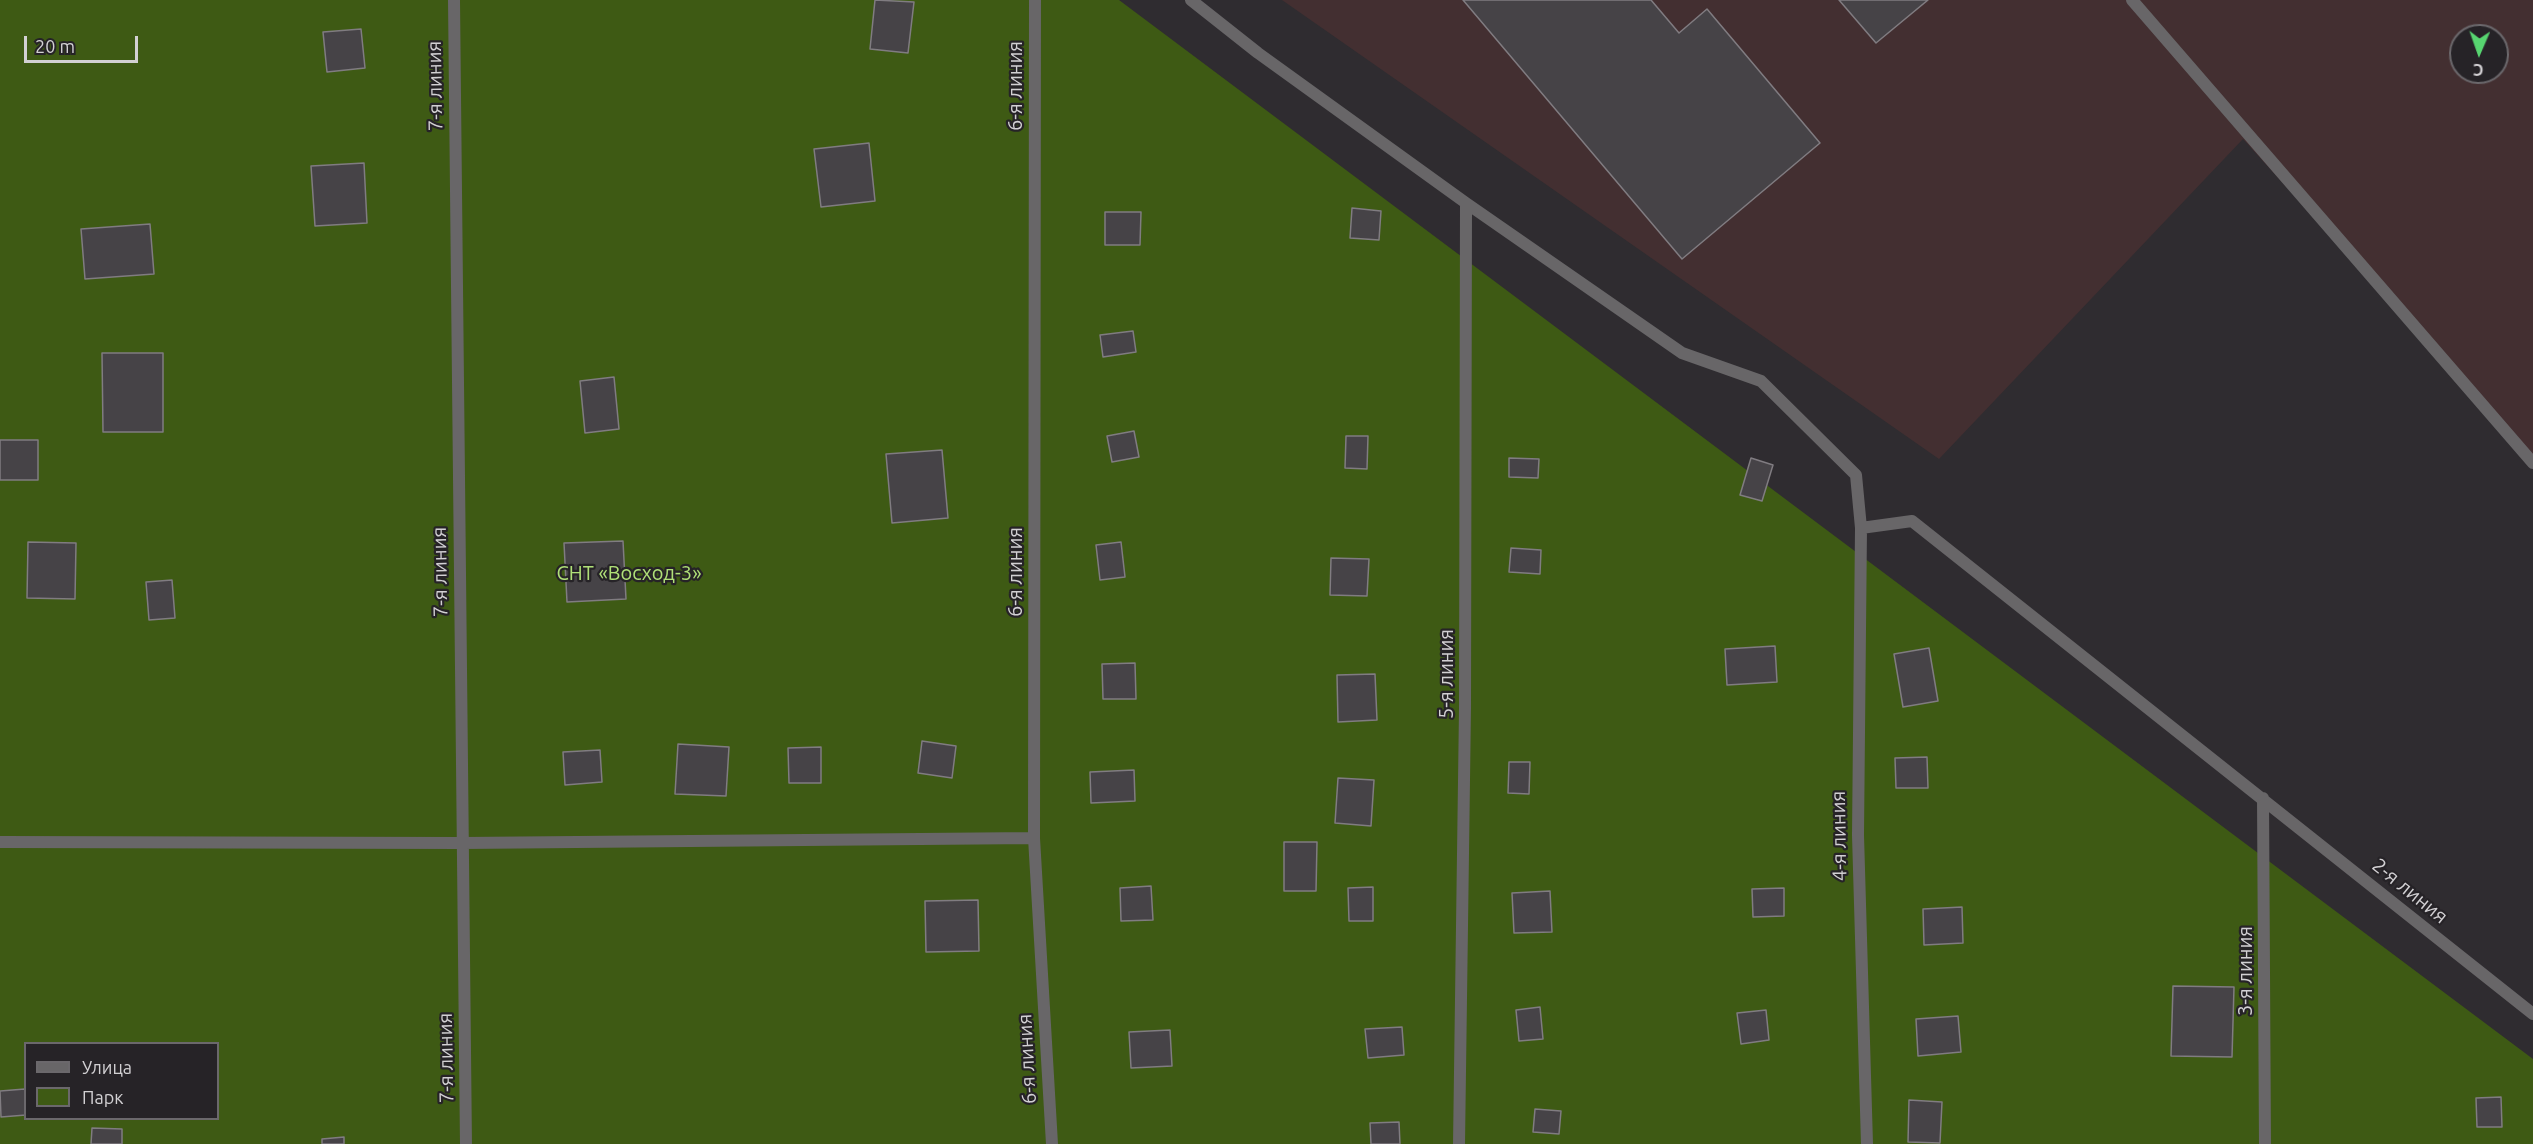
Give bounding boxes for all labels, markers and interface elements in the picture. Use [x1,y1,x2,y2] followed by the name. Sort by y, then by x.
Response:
[27,24,141,62] scale bar
[2449,24,2509,84] north arrow
[35,36,75,56] text: 20 m
[422,41,448,131] street label: 7-я линия
[1003,41,1027,131] street label: 6-я линия
[2473,61,2484,79] text: С
[427,527,453,617] street label: 7-я линия
[1003,527,1027,617] street label: 6-я линия
[556,561,702,585] park label: СНТ «Восход-3»
[1434,629,1458,719] street label: 5-я линия
[1826,791,1852,881] street label: 4-я линия
[2367,853,2453,929] street label: 2-я линия
[2233,926,2257,1016] street label: 3-я линия
[433,1013,459,1103] street label: 7-я линия
[1013,1013,1041,1105] street label: 6-я линия
[24,1042,219,1120] legend
[82,1057,132,1077] text: Улица
[82,1087,123,1107] text: Парк

